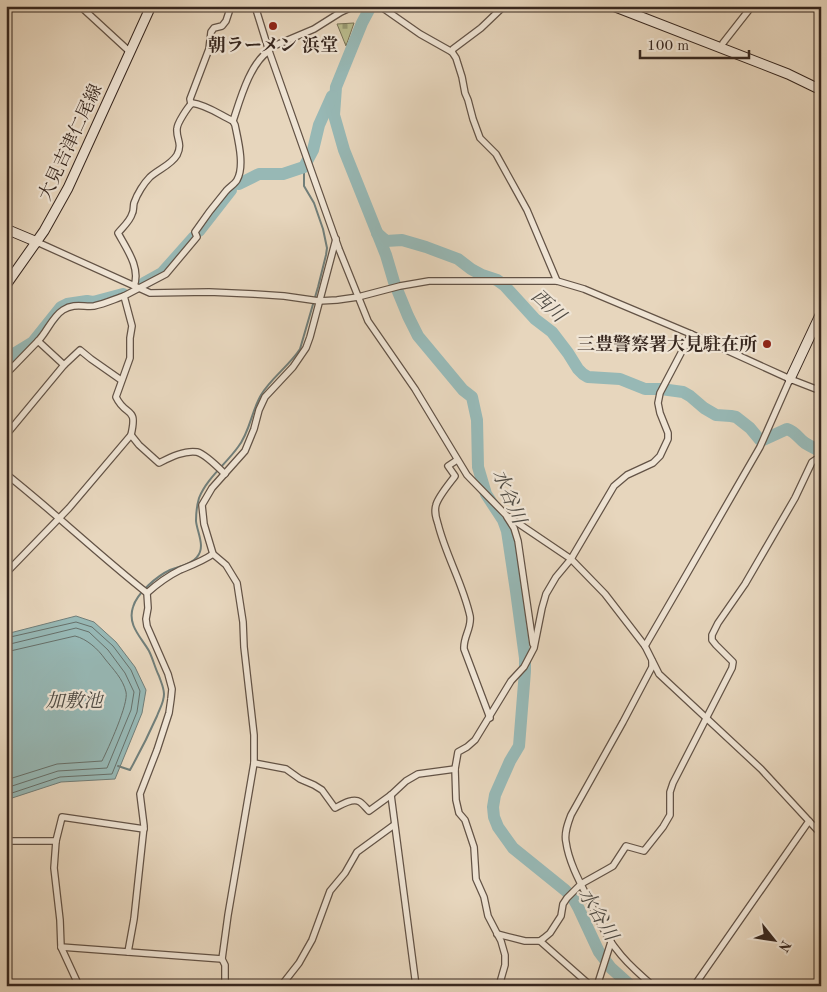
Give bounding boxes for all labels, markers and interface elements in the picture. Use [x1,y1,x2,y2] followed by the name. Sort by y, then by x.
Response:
[267,20,279,32] marker: 朝ラーメン 浜堂
[640,28,748,60] scale bar
[208,35,338,55] place label: 朝ラーメン 浜堂
[647,39,689,54] text: 100 m
[34,81,106,203] street label: 大見吉津仁尾線
[527,285,570,328] water label: 西川
[577,334,757,354] place label: 三豊警察署大見駐在所
[761,338,773,350] marker: 三豊警察署大見駐在所
[488,466,530,529] water label: 水谷川
[45,691,104,712] water label: 加敷池
[574,885,622,946] water label: 水谷川
[750,914,800,964] north arrow
[776,938,793,954] text: N

